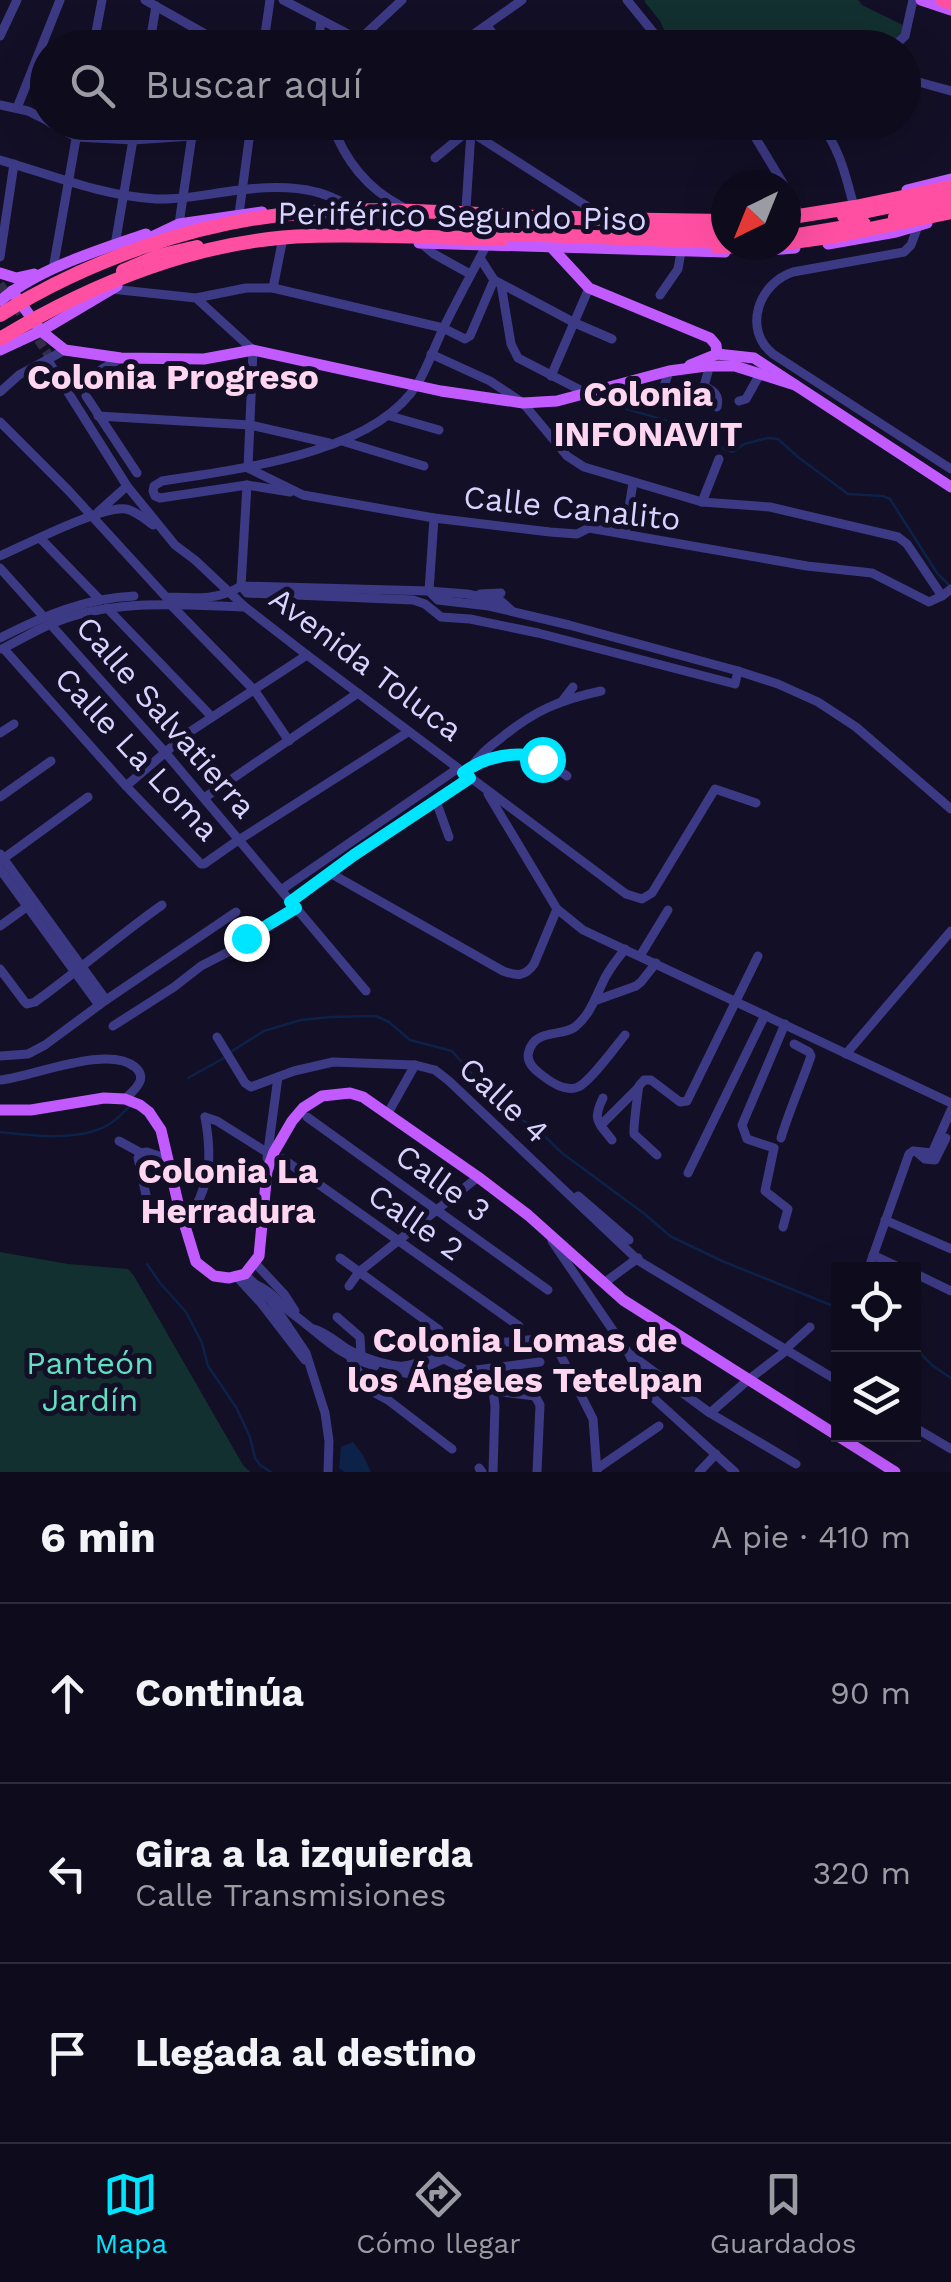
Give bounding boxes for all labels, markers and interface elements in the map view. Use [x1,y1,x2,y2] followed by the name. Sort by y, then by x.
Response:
[30,30,921,140] search box
[65,58,120,113] icon: search
[145,63,363,107] text: Buscar aquí
[711,170,801,260] north arrow
[277,194,647,238] street label: Periférico Segundo Piso
[27,356,319,398] district label: Colonia Progreso
[553,373,743,455] district label: Colonia INFONAVIT
[462,478,682,538] street label: Calle Canalito
[262,579,470,749] street label: Avenida Toluca
[68,609,264,825] street label: Calle Salvatierra
[47,660,227,848] street label: Calle La Loma
[520,737,566,783] route start
[224,916,270,962] route end
[451,1049,557,1151] street label: Calle 4
[388,1136,498,1230] street label: Calle 3
[138,1150,319,1232] district label: Colonia La Herradura
[361,1176,471,1268] street label: Calle 2
[831,1262,921,1442] map controls
[831,1262,921,1352] button: locate
[347,1319,703,1401] district label: Colonia Lomas de los Ángeles Tetelpan
[26,1344,154,1419] park label: Panteón Jardín
[831,1352,921,1442] button: layers
[40,1513,156,1562] text: 6 min
[711,1518,911,1556] text: A pie · 410 m
[40,1666,95,1721] icon: ahead
[135,1671,304,1715] text: Continúa
[830,1674,911,1712] text: 90 m
[135,1832,473,1876] text: Gira a la izquierda
[40,1846,95,1901] icon: left
[812,1854,911,1892] text: 320 m
[135,1876,446,1914] text: Calle Transmisiones
[40,2026,95,2081] icon: arrive
[135,2031,477,2075] text: Llegada al destino
[94,2167,167,2260] tab: Mapa
[356,2167,521,2260] tab: Cómo llegar
[710,2167,857,2260] tab: Guardados

